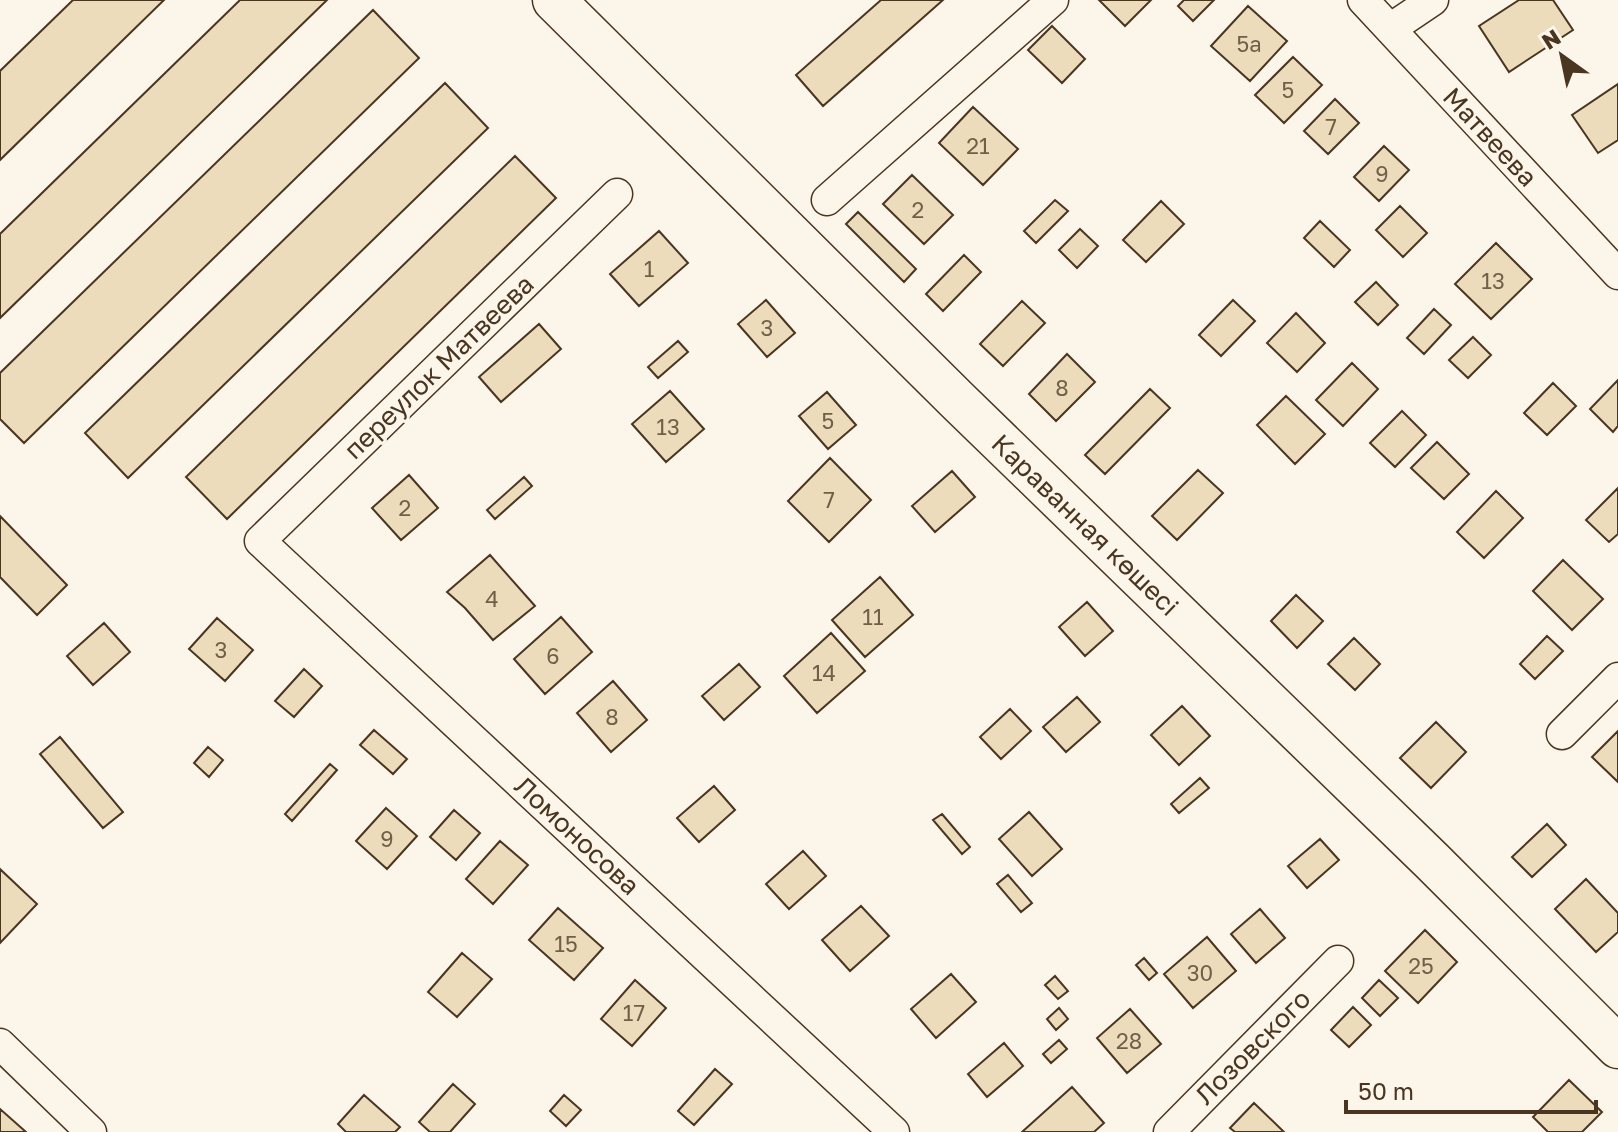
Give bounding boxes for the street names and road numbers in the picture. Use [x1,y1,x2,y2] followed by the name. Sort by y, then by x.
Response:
[1437,81,1544,192] street label: Матвеева
[338,268,540,465] street label: переулок Матвеева
[985,427,1185,622] street label: Караванная көшесі
[509,770,646,901] street label: Ломоносова
[1189,983,1317,1111] street label: Лозовского

